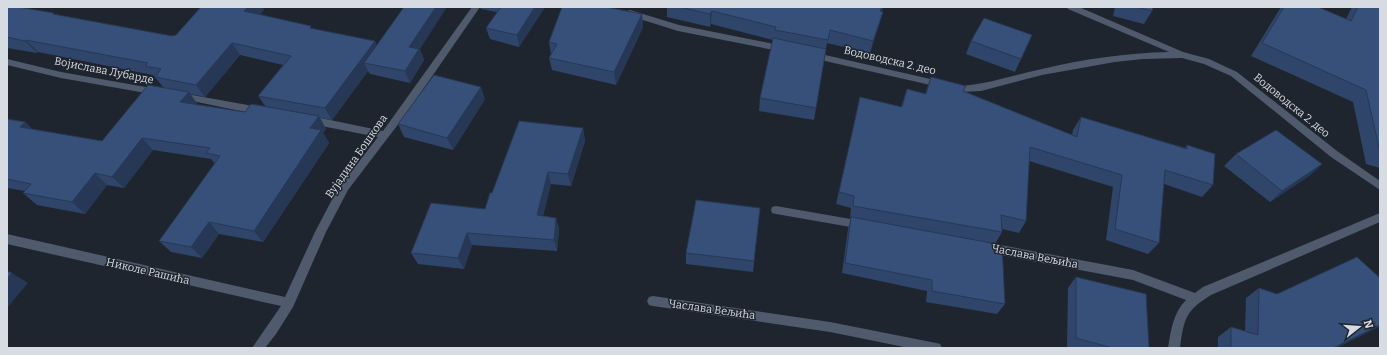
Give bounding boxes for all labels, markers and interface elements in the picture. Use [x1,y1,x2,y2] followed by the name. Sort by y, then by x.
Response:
[843,44,937,77] street label: Водоводска 2. део
[53,54,155,87] street label: Војислава Лубарде
[1251,71,1332,140] street label: Водоводска 2. део
[323,112,390,200] street label: Вујадина Бошкова
[991,242,1079,271] street label: Часлава Вељића
[105,256,191,287] street label: Николе Рашића
[668,297,756,322] street label: Часлава Вељића
[1339,307,1379,347] north arrow
[1361,318,1376,331] text: N

